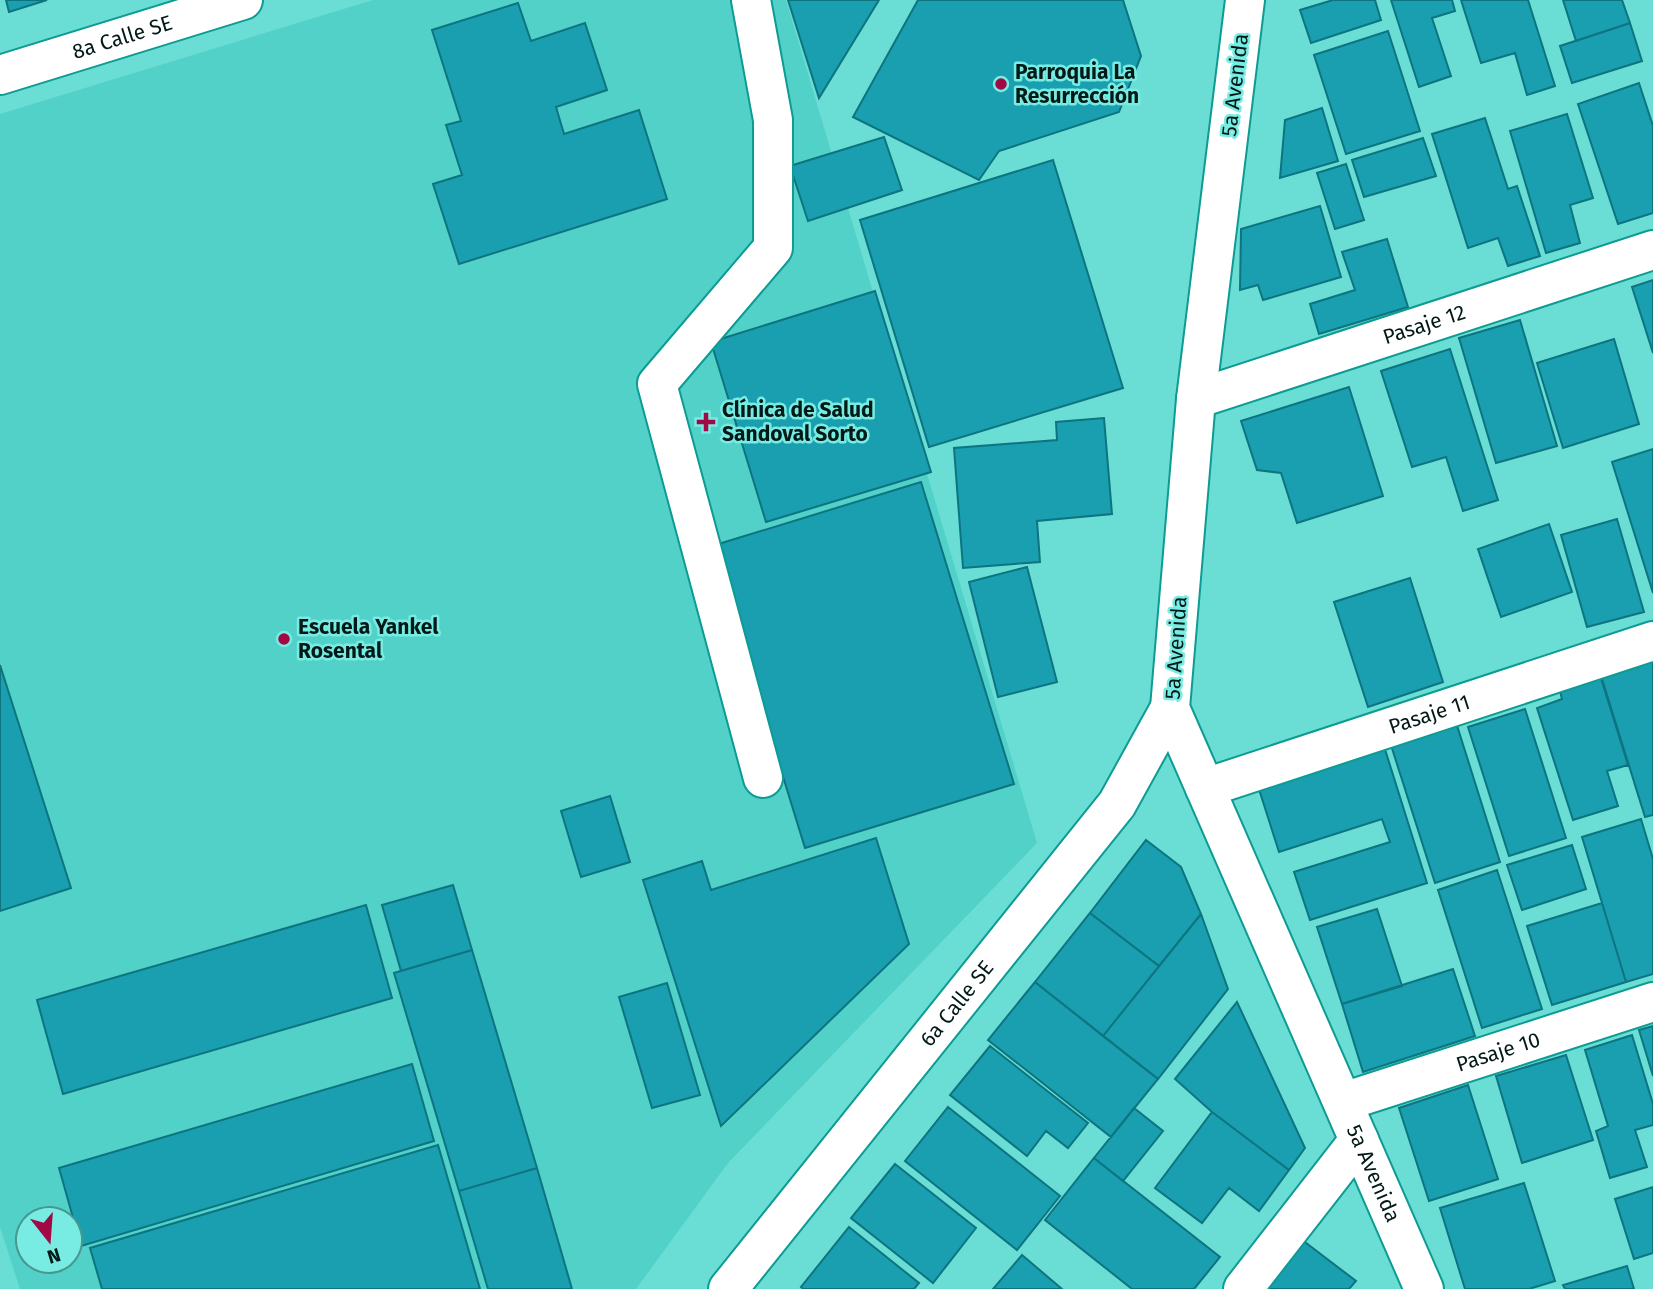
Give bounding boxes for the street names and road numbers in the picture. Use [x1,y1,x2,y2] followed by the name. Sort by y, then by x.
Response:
[69,10,176,65] street label: 8a Calle SE
[1216,32,1254,138] street label: 5a Avenida
[1379,299,1469,350] street label: Pasaje 12
[1159,595,1193,701] street label: 5a Avenida
[1385,689,1473,740] street label: Pasaje 11
[915,955,999,1052] street label: 6a Calle SE
[1453,1026,1543,1078] street label: Pasaje 10
[1341,1121,1406,1226] street label: 5a Avenida

